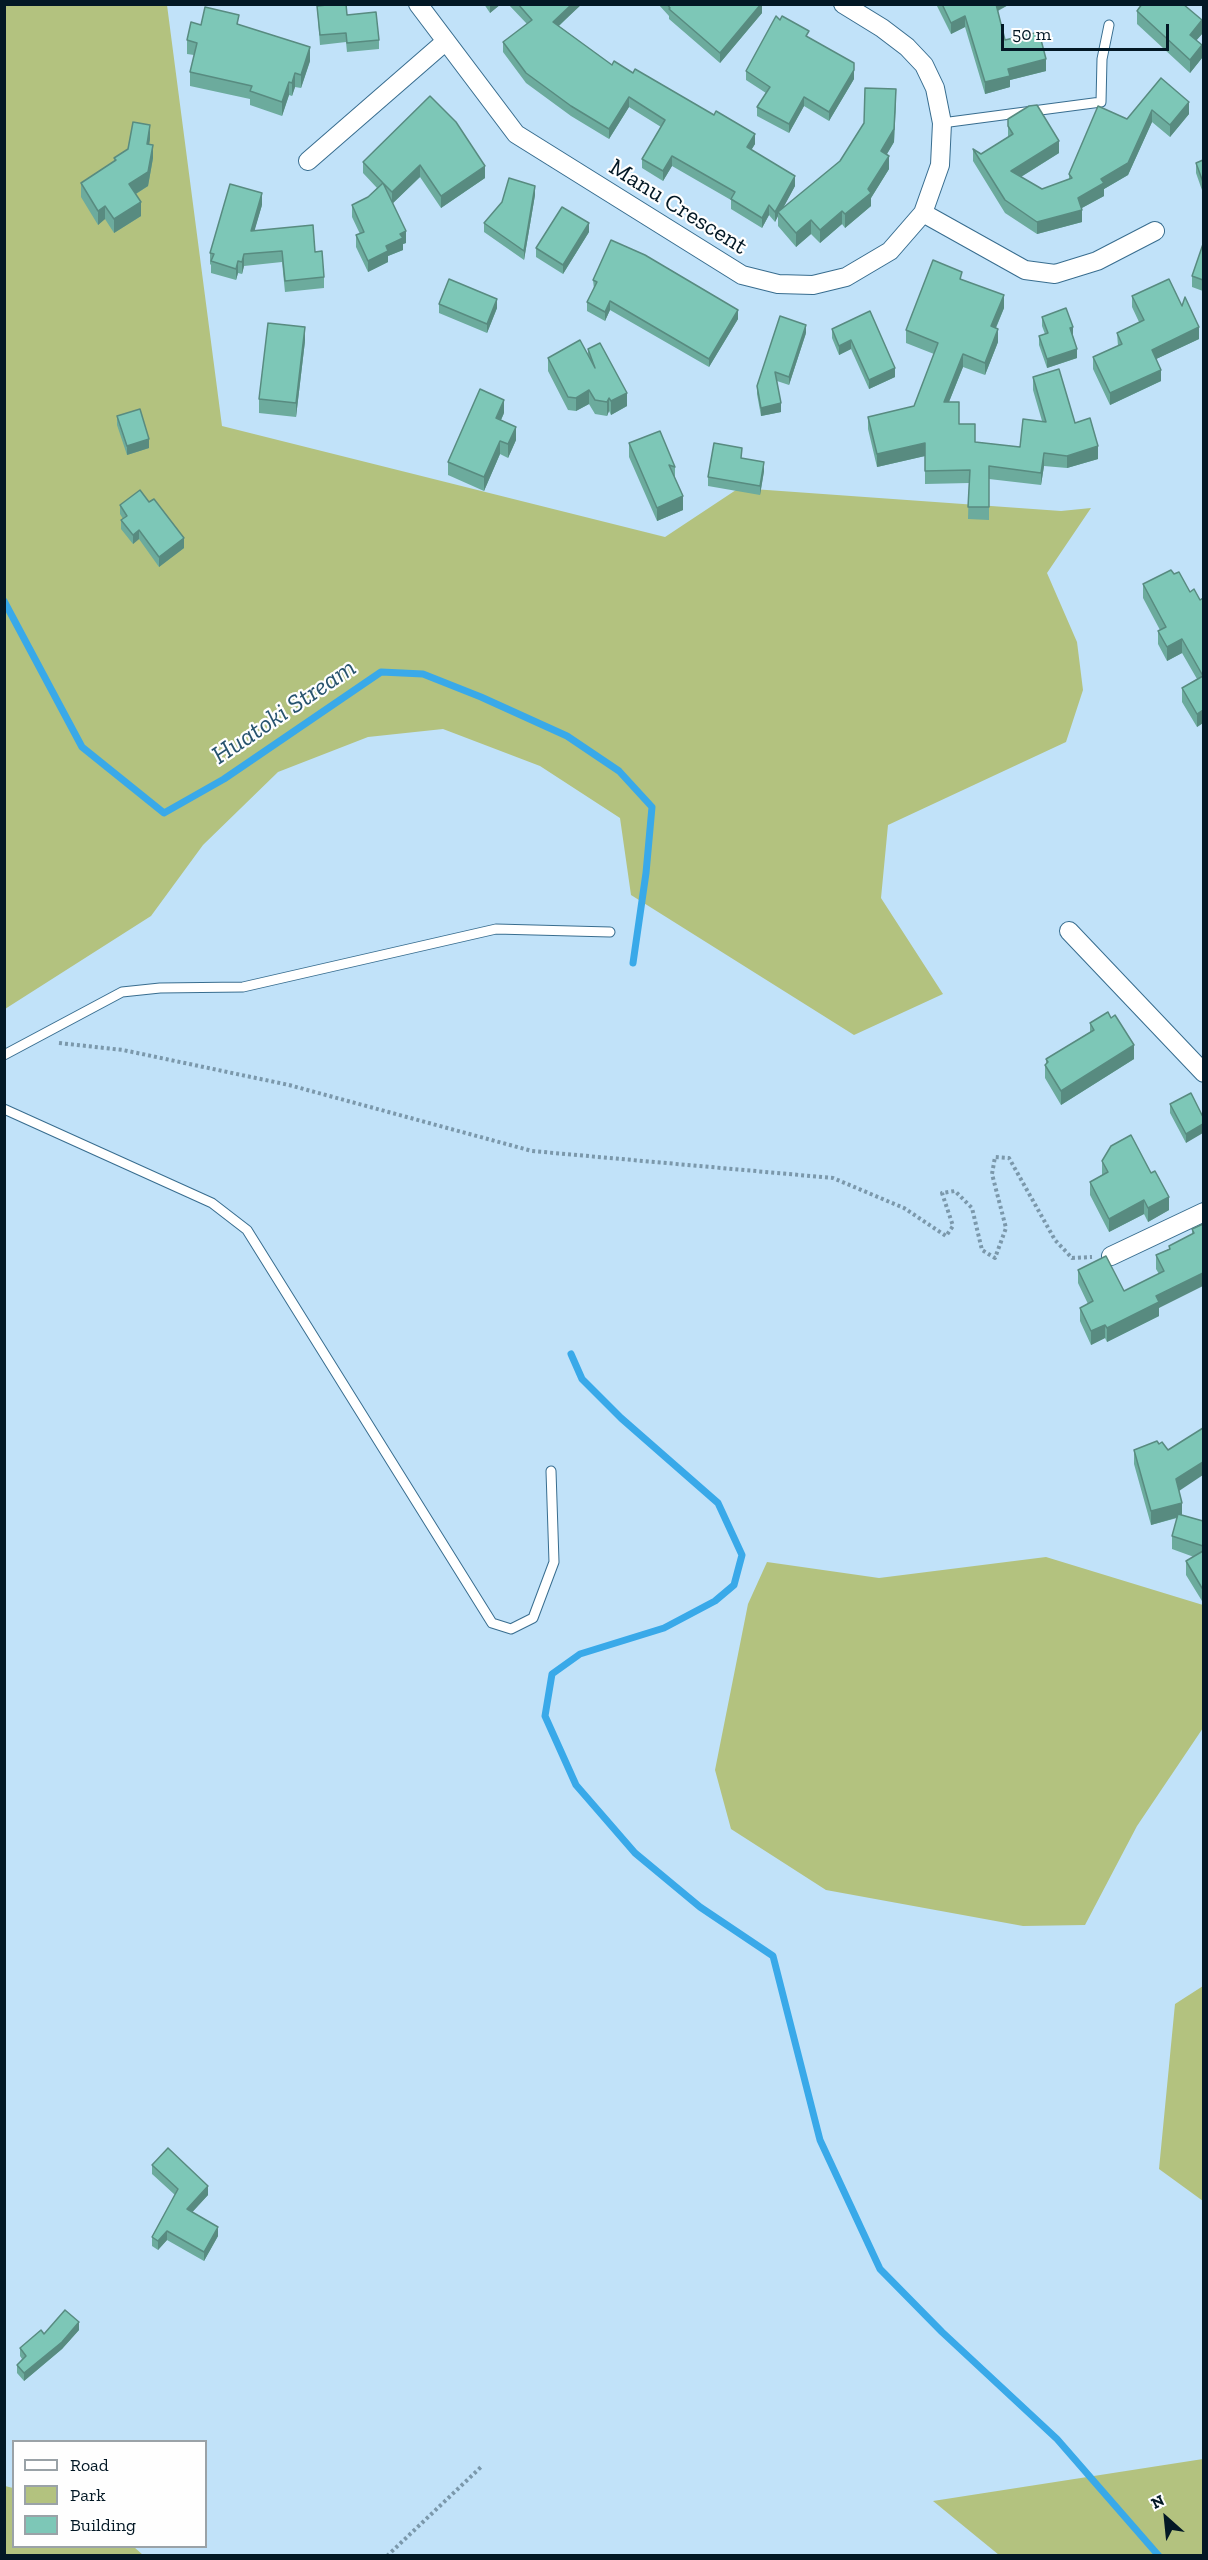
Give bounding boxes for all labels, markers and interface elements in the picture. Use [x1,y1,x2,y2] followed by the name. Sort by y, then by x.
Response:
[1004,12,1172,50] scale bar
[1012,23,1051,45] text: 50 m
[604,153,752,261] street label: Manu Crescent
[206,652,362,772] water label: Huatoki Stream
[12,2440,207,2548] legend
[70,2454,109,2476] text: Road
[70,2484,106,2506] text: Park
[1136,2488,1196,2548] north arrow
[1148,2490,1167,2513] text: N
[70,2514,136,2536] text: Building

